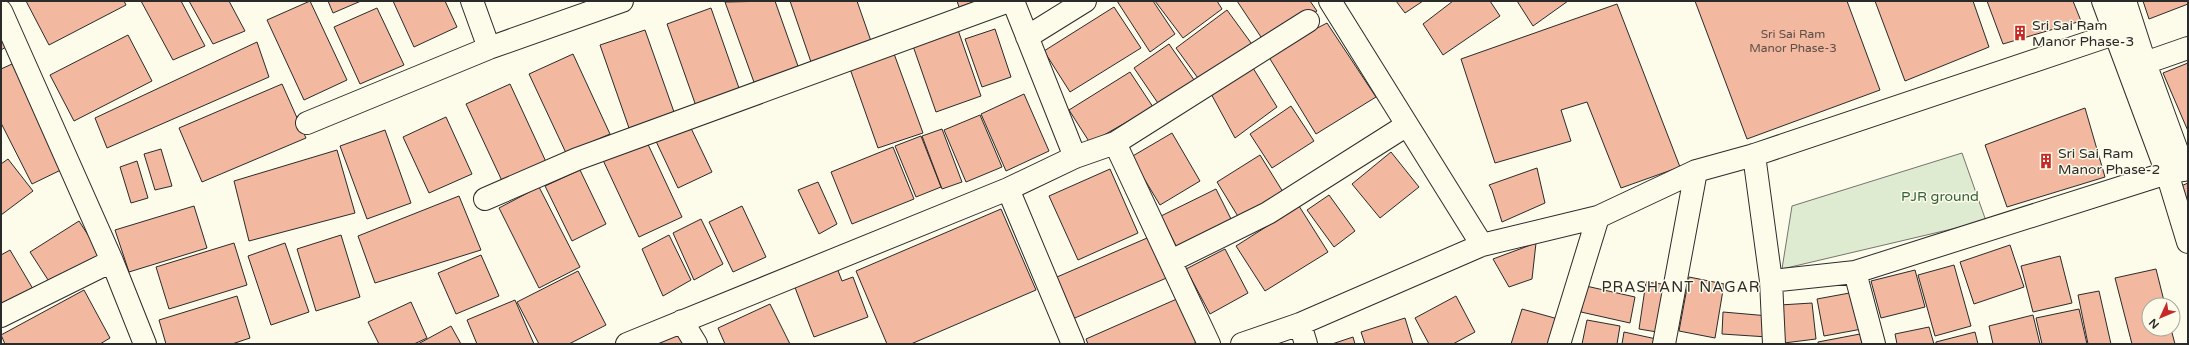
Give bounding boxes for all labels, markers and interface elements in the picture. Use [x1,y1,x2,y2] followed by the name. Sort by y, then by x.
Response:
[2032,17,2134,50] place label: Sri Sai Ram Manor Phase-3
[2011,24,2029,42] building icon: Sri Sai Ram Manor Phase-3
[1749,27,1837,55] house number: Sri Sai Ram Manor Phase-3
[2058,145,2160,178] place label: Sri Sai Ram Manor Phase-2
[2037,152,2055,170] building icon: Sri Sai Ram Manor Phase-2
[1901,188,1979,205] park label: PJR ground
[1601,278,1761,296] district label: PRASHANT NAGAR
[2141,297,2181,337] north arrow
[2146,316,2162,331] text: N

